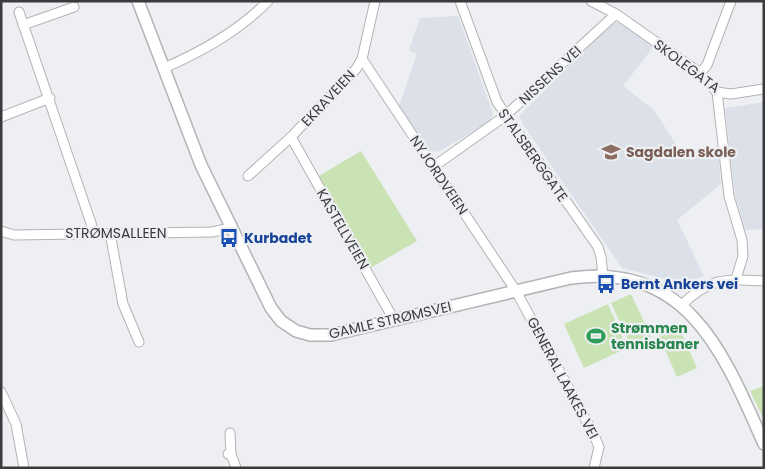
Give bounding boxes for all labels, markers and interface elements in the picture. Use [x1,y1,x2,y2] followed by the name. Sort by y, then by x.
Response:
[650,34,724,98] street label: SKOLEGATA
[514,41,586,109] street label: NISSENS VEI
[297,65,359,131] street label: EKRAVEIEN
[493,104,573,206] street label: STALSBERGGATE
[405,131,473,219] street label: NYJORDVEIEN
[600,141,622,163] school or university icon: Sagdalen skole
[626,142,736,162] place label: Sagdalen skole
[312,185,374,273] street label: KASTELLVEIEN
[65,223,167,243] street label: STRØMSALLEEN
[218,227,240,249] bus stop icon: Kurbadet
[244,228,312,248] place label: Kurbadet
[595,273,617,295] bus stop icon: Bernt Ankers vei
[621,274,738,294] place label: Bernt Ankers vei
[327,296,453,344] street label: GAMLE STRØMSVEI
[522,314,604,442] street label: GENERAL LAAKES VEI
[611,318,699,354] place label: Strømmen tennisbaner
[585,325,607,347] sports icon: Strømmen tennisbaner

